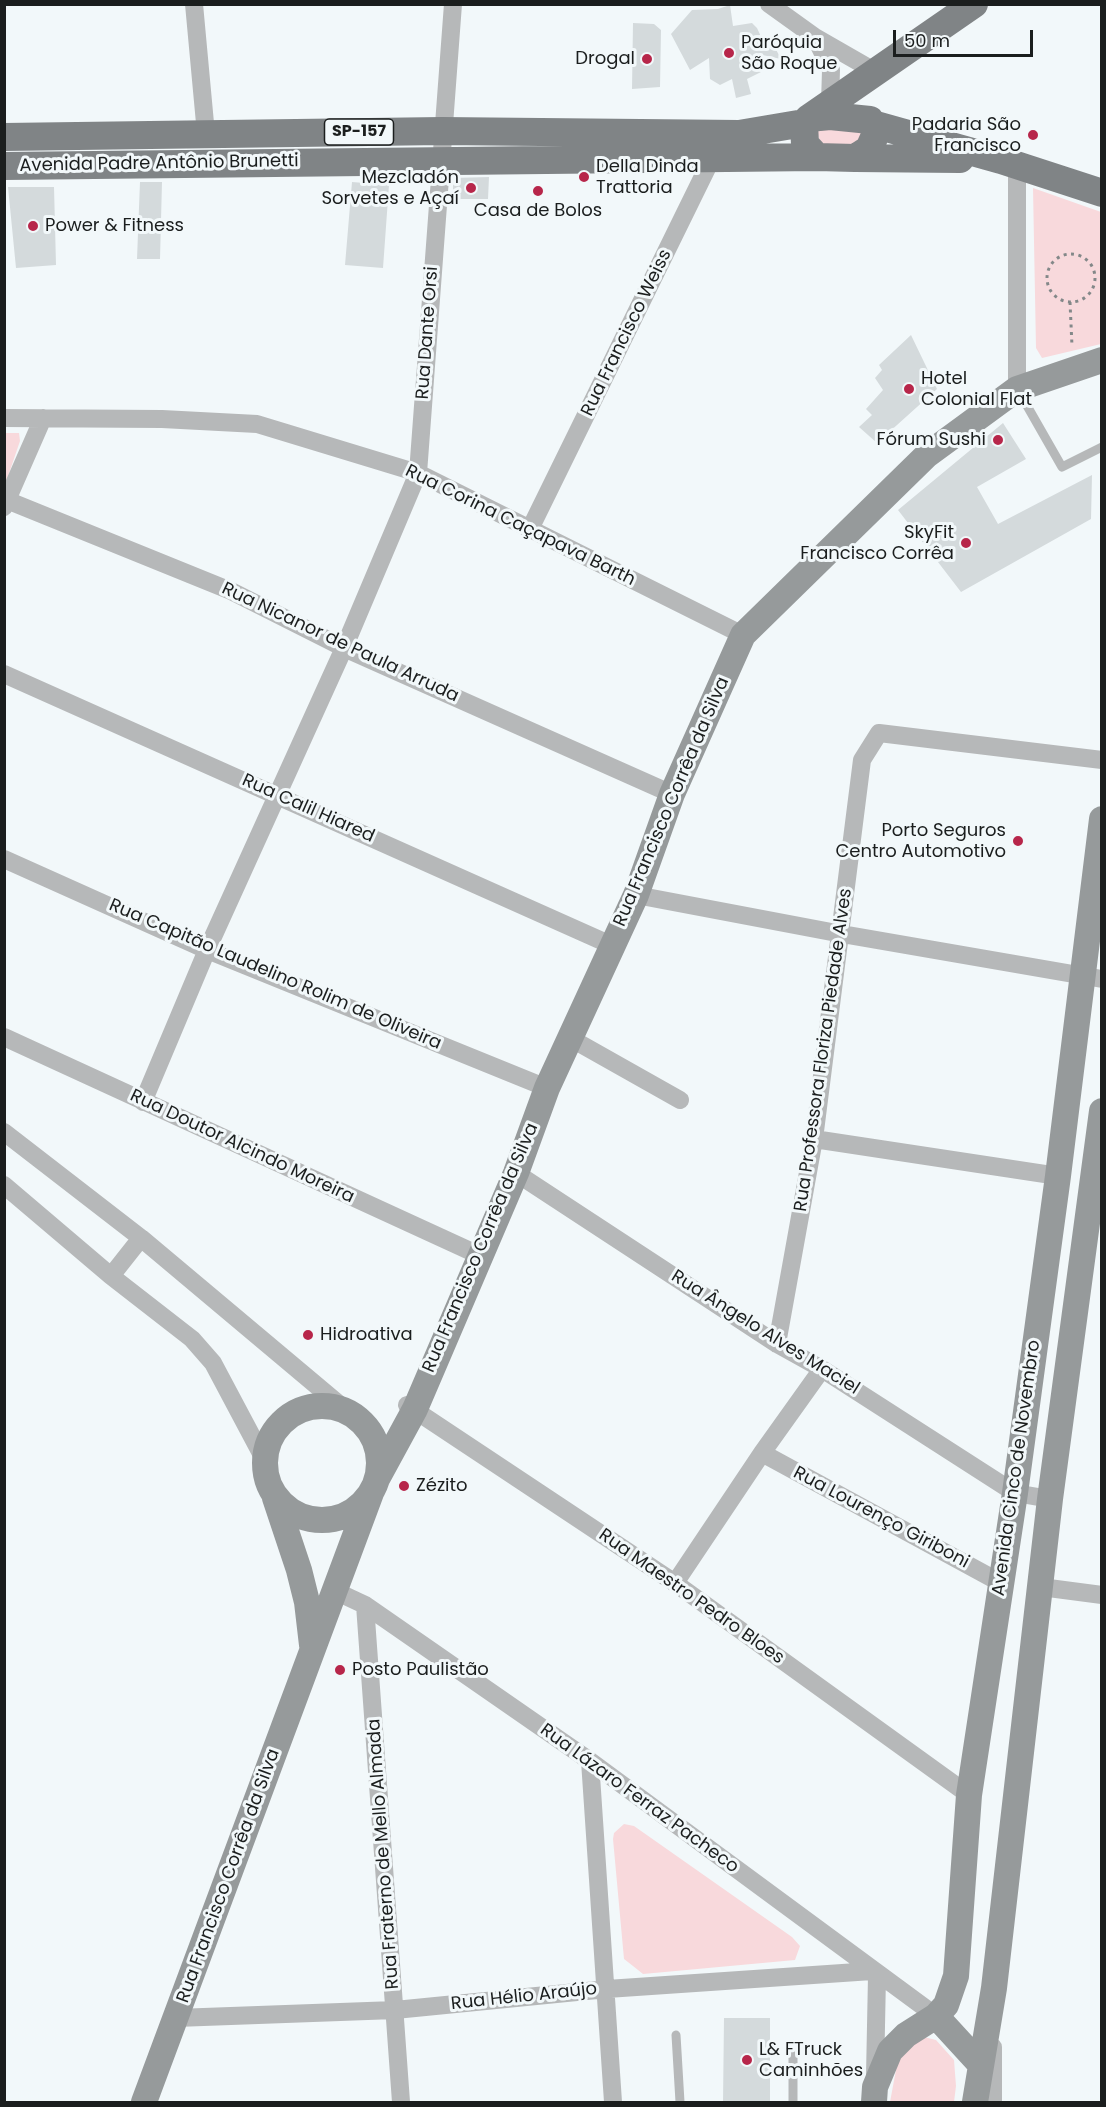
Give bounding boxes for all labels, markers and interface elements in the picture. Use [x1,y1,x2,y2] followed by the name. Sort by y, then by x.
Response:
[896,18,1036,56] scale bar
[904,28,950,53] text: 50 m
[741,32,837,74] place label: Paróquia São Roque
[722,46,736,60] marker: Paróquia São Roque
[575,48,635,70] place label: Drogal
[640,52,654,66] marker: Drogal
[912,114,1021,156] place label: Padaria São Francisco
[324,119,394,145] road number: SP-157
[1026,128,1040,142] marker: Padaria São Francisco
[19,151,299,177] street label: Avenida Padre Antônio Brunetti
[596,156,699,198] place label: Della Dinda Trattoria
[321,167,459,210] place label: Mezcladón Sorvetes e Açaí
[577,170,591,184] marker: Della Dinda Trattoria
[464,181,478,195] marker: Mezcladón Sorvetes e Açaí
[531,184,545,198] marker: Casa de Bolos
[474,200,602,222] place label: Casa de Bolos
[45,215,184,237] place label: Power & Fitness
[26,219,40,233] marker: Power & Fitness
[577,246,677,420] street label: Rua Francisco Weiss
[413,266,443,400] street label: Rua Dante Orsi
[921,368,1032,410] place label: Hotel Colonial Flat
[902,382,916,396] marker: Hotel Colonial Flat
[876,429,986,451] place label: Fórum Sushi
[991,433,1005,447] marker: Fórum Sushi
[402,461,638,591] street label: Rua Corina Caçapava Barth
[800,522,954,564] place label: SkyFit Francisco Corrêa
[959,536,973,550] marker: SkyFit Francisco Corrêa
[218,578,462,708] street label: Rua Nicanor de Paula Arruda
[610,674,734,930] street label: Rua Francisco Corrêa da Silva
[238,770,378,848] street label: Rua Calil Hiared
[835,820,1006,862] place label: Porto Seguros Centro Automotivo
[1011,834,1025,848] marker: Porto Seguros Centro Automotivo
[791,887,857,1213] street label: Rua Professora Floriza Piedade Alves
[106,895,444,1055] street label: Rua Capitão Laudelino Rolim de Oliveira
[126,1085,358,1209] street label: Rua Doutor Alcindo Moreira
[419,1120,543,1376] street label: Rua Francisco Corrêa da Silva
[667,1266,863,1400] street label: Rua Ângelo Alves Maciel
[320,1324,413,1346] place label: Hidroativa
[301,1328,315,1342] marker: Hidroativa
[988,1339,1046,1597] street label: Avenida Cinco de Novembro
[789,1462,973,1574] street label: Rua Lourenço Giriboni
[416,1475,468,1497] place label: Zézito
[397,1479,411,1493] marker: Zézito
[594,1525,788,1669] street label: Rua Maestro Pedro Bloes
[352,1659,489,1681] place label: Posto Paulistão
[333,1663,347,1677] marker: Posto Paulistão
[364,1718,404,1990] street label: Rua Fraterno de Mello Almada
[535,1720,743,1878] street label: Rua Lázaro Ferraz Pacheco
[173,1746,285,2006] street label: Rua Francisco Corrêa da Silva
[450,1979,598,2015] street label: Rua Hélio Araújo
[759,2039,863,2082] place label: L& FTruck Caminhões
[740,2053,754,2067] marker: L& FTruck Caminhões

